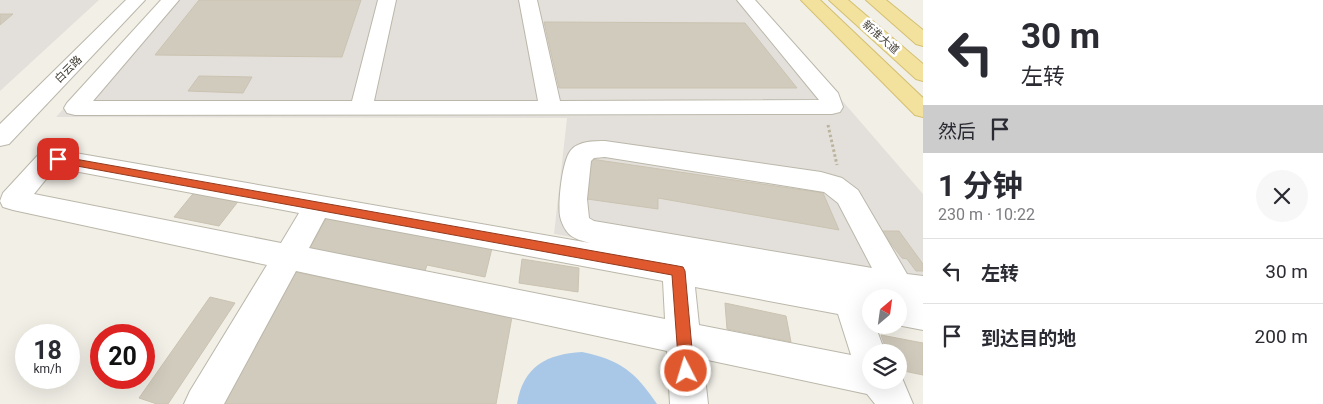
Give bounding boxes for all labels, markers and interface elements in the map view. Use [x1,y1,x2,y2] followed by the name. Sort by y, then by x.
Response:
[1021,16,1100,57] text: 30 m
[860,18,902,57] street label: 新淮大道
[938,20,1003,85] icon: left
[52,53,85,86] street label: 白云路
[1021,64,1065,89] text: 左转
[986,115,1014,143] icon: arrive
[938,120,976,143] text: 然后
[37,138,79,180] pin
[44,145,72,173] icon: arrive
[938,168,1023,203] text: 1 分钟
[1256,170,1308,222] button: close
[938,205,1035,224] text: 230 m · 10:22
[938,257,966,285] icon: left
[1265,260,1308,283] text: 30 m
[981,262,1019,285] text: 左转
[862,289,908,334] north arrow
[862,289,907,389] map controls
[938,322,966,350] icon: arrive
[90,324,155,389] speed limit sign: 20
[1255,325,1308,348] text: 200 m
[981,327,1076,350] text: 到达目的地
[33,336,62,365] text: 18
[659,344,711,396] position arrow
[862,344,907,389] button: layers
[33,362,62,376] text: km/h

